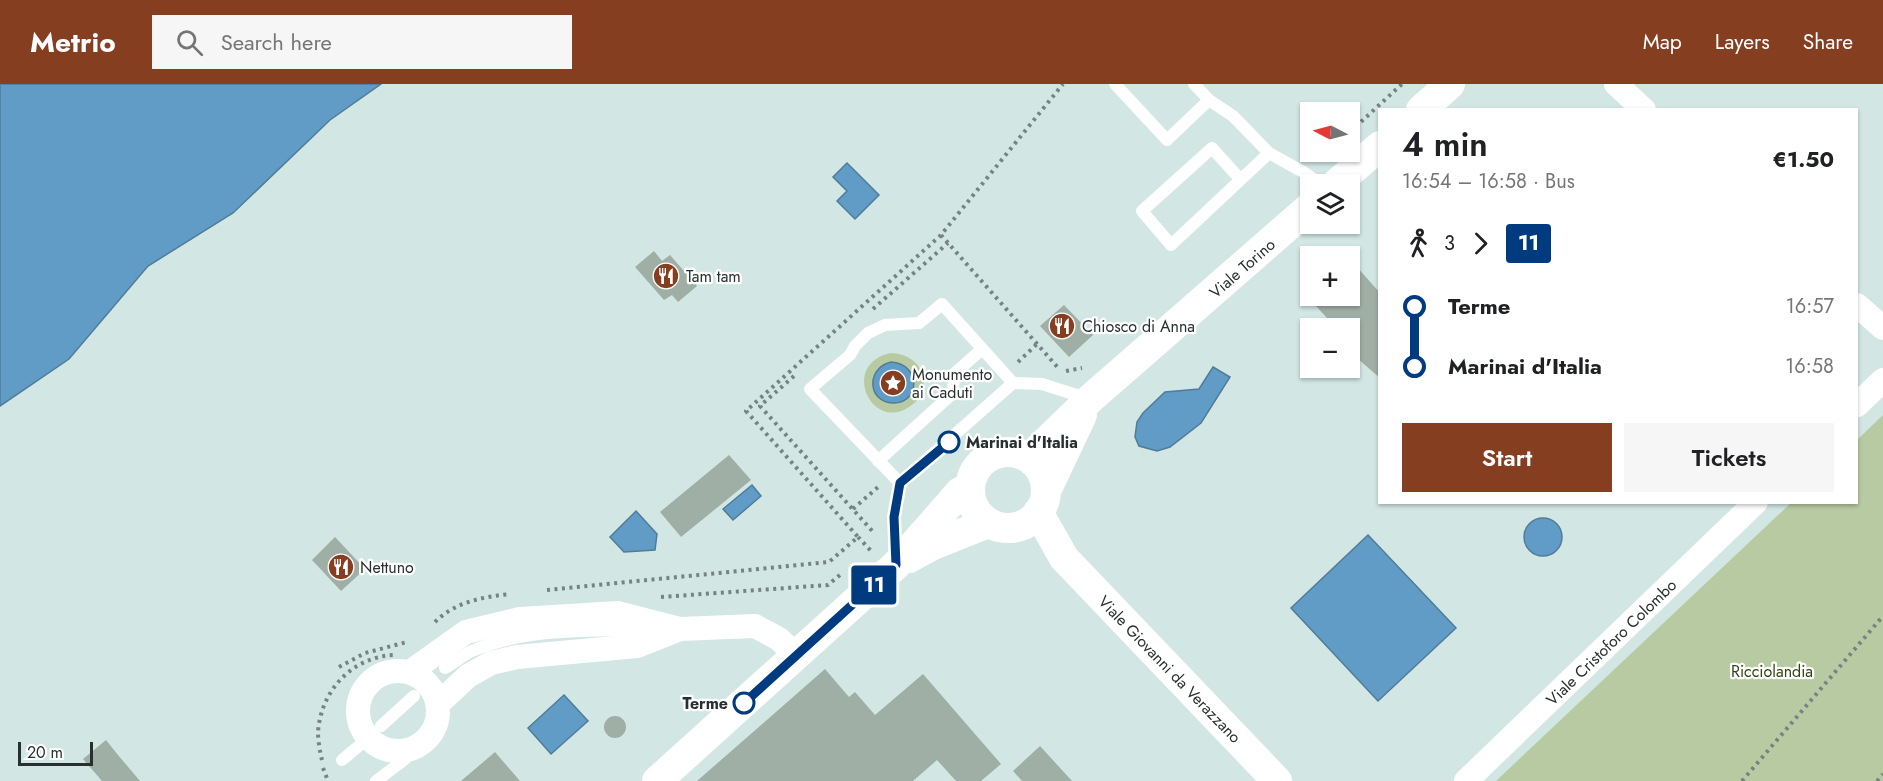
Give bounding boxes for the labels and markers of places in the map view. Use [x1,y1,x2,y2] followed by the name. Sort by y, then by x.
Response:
[651,261,681,291] restaurant icon: Tam tam
[686,265,741,288] place label: Tam tam
[1047,311,1077,341] restaurant icon: Chiosco di Anna
[1082,315,1195,338] place label: Chiosco di Anna
[912,363,992,404] place label: Monumento ai Caduti
[878,368,908,398] place icon: Monumento ai Caduti
[938,431,960,453] marker: Marinai d'Italia
[966,431,1078,454] place label: Marinai d'Italia
[326,552,356,582] restaurant icon: Nettuno
[360,556,414,579] place label: Nettuno
[683,692,728,715] place label: Terme
[733,692,755,714] marker: Terme

